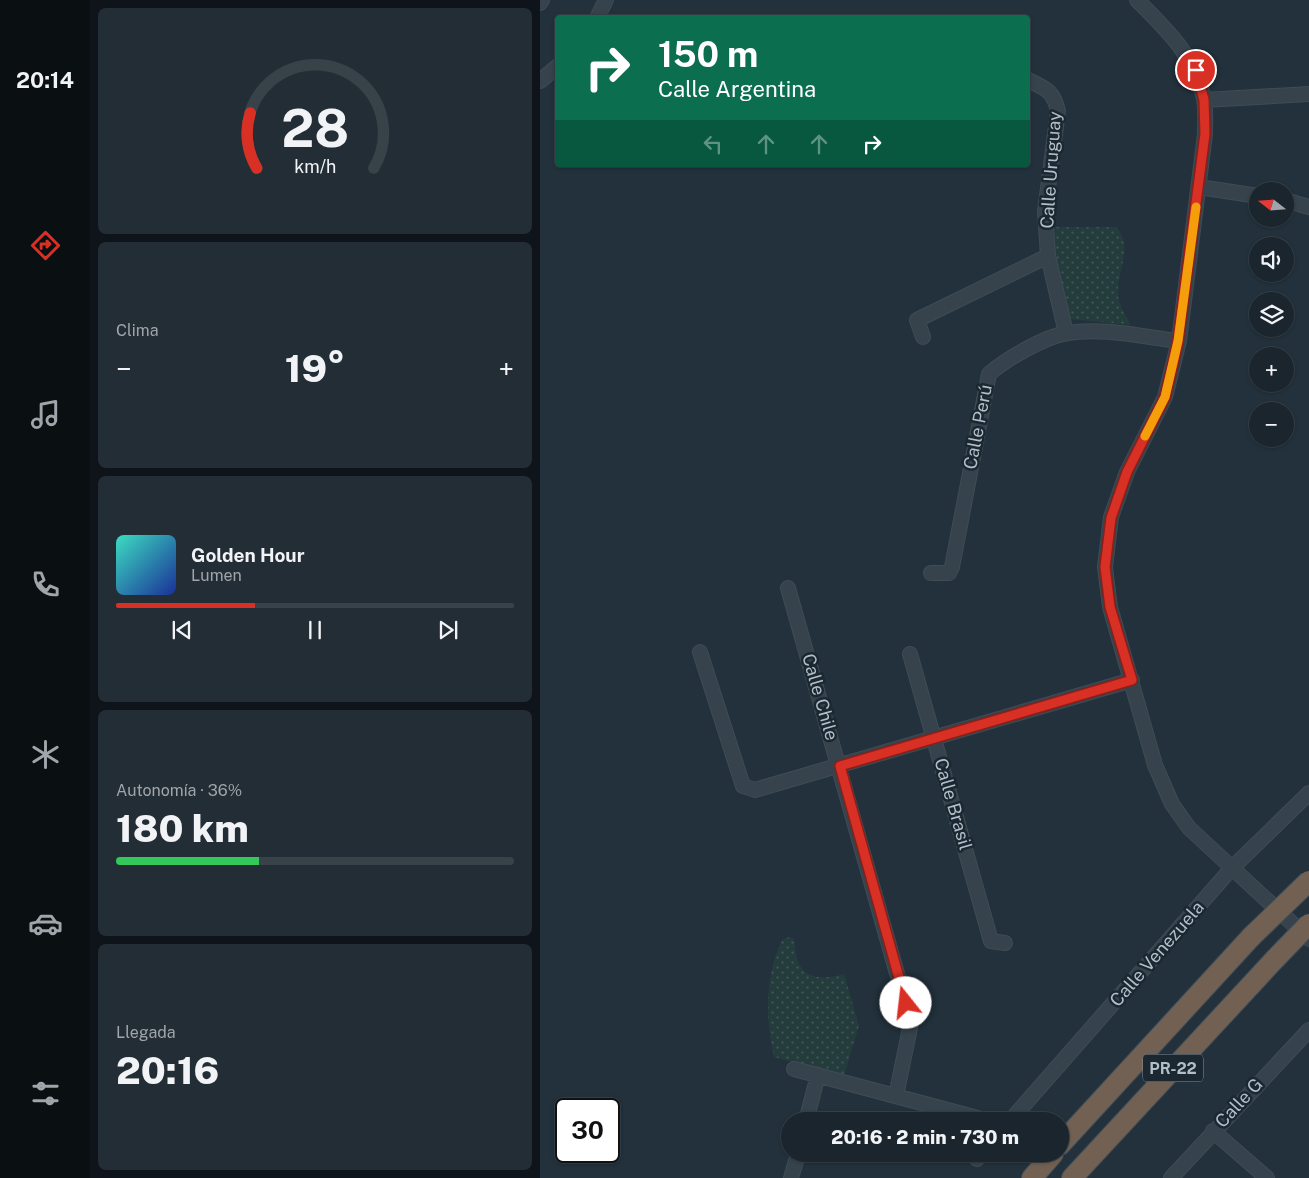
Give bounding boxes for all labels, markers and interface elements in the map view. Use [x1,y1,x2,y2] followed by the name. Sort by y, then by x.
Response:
[658,34,758,75] text: 150 m
[575,35,640,100] icon: right
[1175,49,1217,91] pin
[1182,56,1210,84] icon: arrive
[16,67,74,93] text: 20:14
[658,76,816,102] text: Calle Argentina
[281,98,349,159] text: 28
[1036,110,1065,229] street label: Calle Uruguay
[699,130,727,158] icon: left
[752,130,780,158] icon: ahead
[805,130,833,158] icon: ahead
[858,130,886,158] icon: right
[294,156,336,177] text: km/h
[1249,182,1294,228] north arrow
[1249,182,1294,447] map controls
[28,228,63,263] icon: directions
[1249,237,1294,282] button: sound
[1249,292,1294,337] button: layers
[116,321,159,340] text: Clima
[285,346,345,391] text: 19°
[1249,347,1294,392] button: +
[116,352,132,385] text: −
[498,352,514,385] text: +
[959,383,996,471] street label: Calle Perú
[28,397,63,432] icon: music
[1249,402,1294,447] button: −
[191,544,305,566] text: Golden Hour
[191,566,242,585] text: Lumen
[28,567,63,602] icon: phone
[168,616,196,644] icon: previous
[301,616,329,644] icon: pause
[434,616,462,644] icon: next
[798,651,843,743] street label: Calle Chile
[28,737,63,772] icon: climate
[930,755,977,852] street label: Calle Brasil
[116,781,242,800] text: Autonomía · 36%
[116,806,249,851] text: 180 km
[1105,897,1208,1011] street label: Calle Venezuela
[28,906,63,941] icon: car
[879,976,931,1028] position arrow
[116,1023,176,1042] text: Llegada
[116,1048,219,1093] text: 20:16
[1143,1054,1203,1082] road number: PR-22
[1210,1074,1267,1132] street label: Calle G
[28,1076,63,1111] icon: filters
[555,1098,620,1163] speed limit sign: 30
[831,1126,1019,1148] text: 20:16 · 2 min · 730 m

